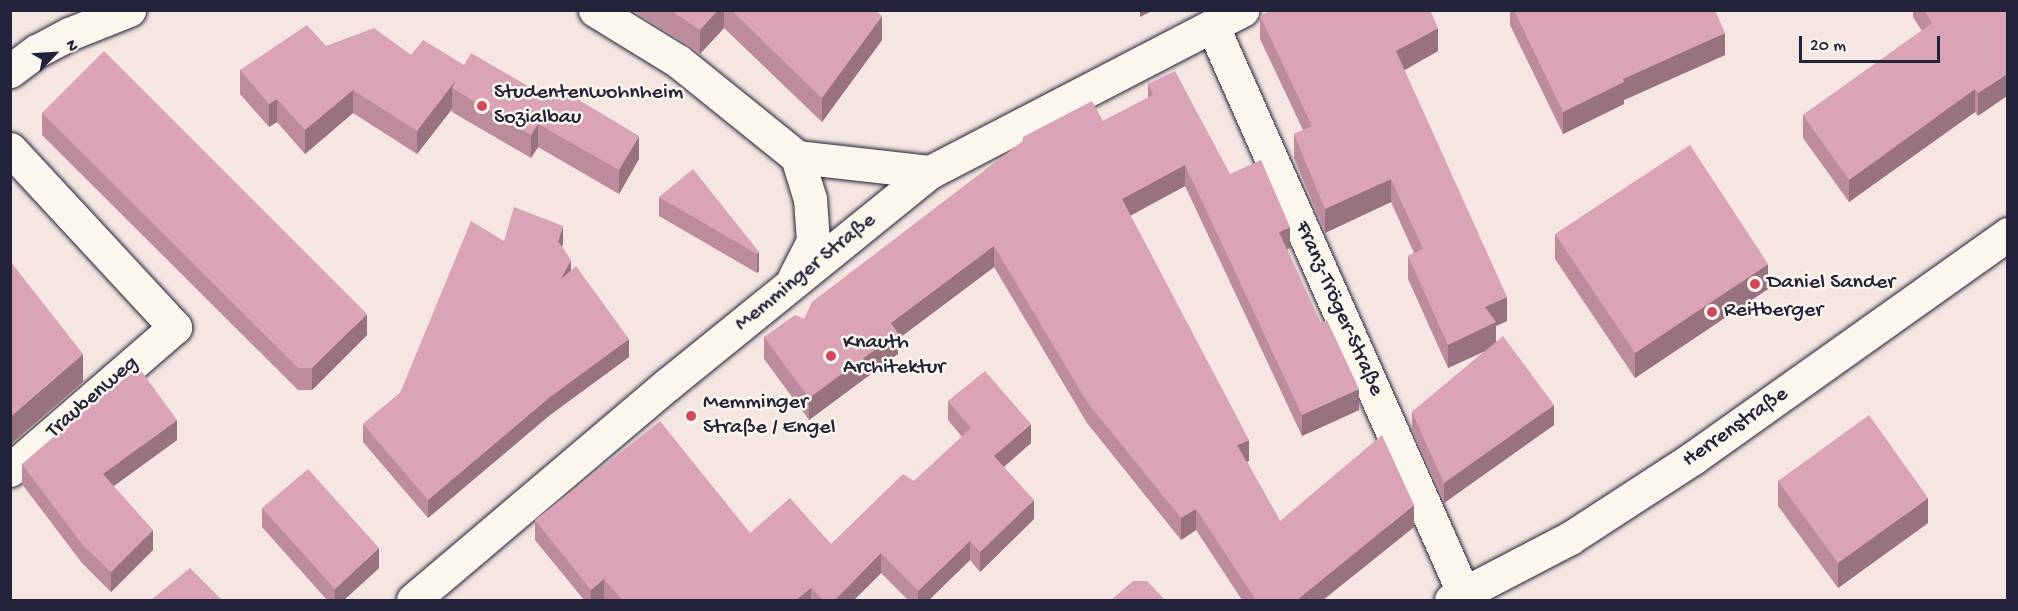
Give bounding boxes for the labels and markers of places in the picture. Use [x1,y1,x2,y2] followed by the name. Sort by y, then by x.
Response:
[494,80,683,132] place label: Studentenwohnheim Sozialbau
[475,99,489,113] marker: Studentenwohnheim Sozialbau
[1767,271,1895,297] place label: Daniel Sander
[1748,277,1762,291] marker: Daniel Sander
[1724,299,1823,325] place label: Reitberger
[1705,305,1719,319] marker: Reitberger
[843,330,945,382] place label: Knauth Architektur
[824,349,838,363] marker: Knauth Architektur
[703,390,835,442] place label: Memminger Straße / Engel
[684,409,698,423] marker: Memminger Straße / Engel

